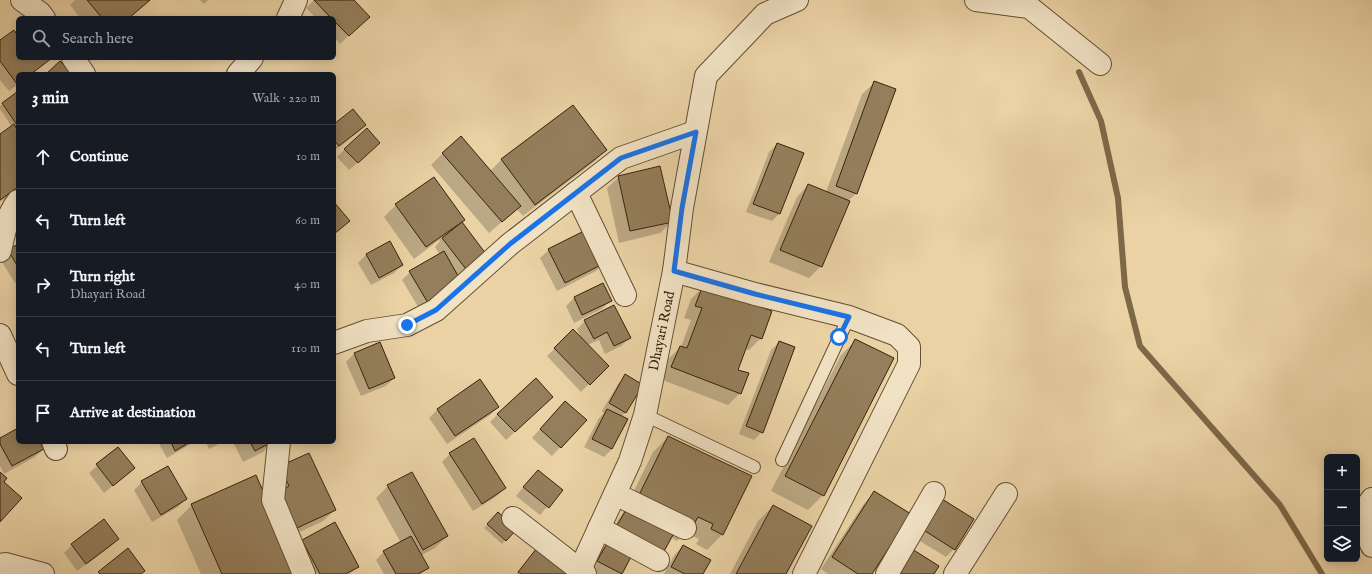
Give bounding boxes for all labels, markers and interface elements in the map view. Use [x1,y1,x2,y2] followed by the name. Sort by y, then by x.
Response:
[16,16,336,60] search box
[30,27,52,49] icon: search
[62,29,133,48] text: Search here
[32,88,69,109] text: 3 min
[252,90,320,107] text: Walk · 220 m
[32,146,54,168] icon: ahead
[70,147,128,166] text: Continue
[296,148,320,165] text: 10 m
[32,210,54,232] icon: left
[70,211,126,230] text: Turn left
[295,212,320,229] text: 60 m
[70,267,135,286] text: Turn right
[32,274,54,296] icon: right
[294,276,320,293] text: 40 m
[70,286,145,303] text: Dhayari Road
[645,289,679,372] street label: Dhayari Road
[398,316,416,334] route end
[830,328,848,346] route start
[32,338,54,360] icon: left
[70,339,126,358] text: Turn left
[291,340,320,357] text: 110 m
[32,402,54,424] icon: arrive
[70,403,196,422] text: Arrive at destination
[1324,454,1360,562] map controls
[1324,454,1360,490] button: +
[1324,490,1360,526] button: −
[1324,526,1360,562] button: layers

